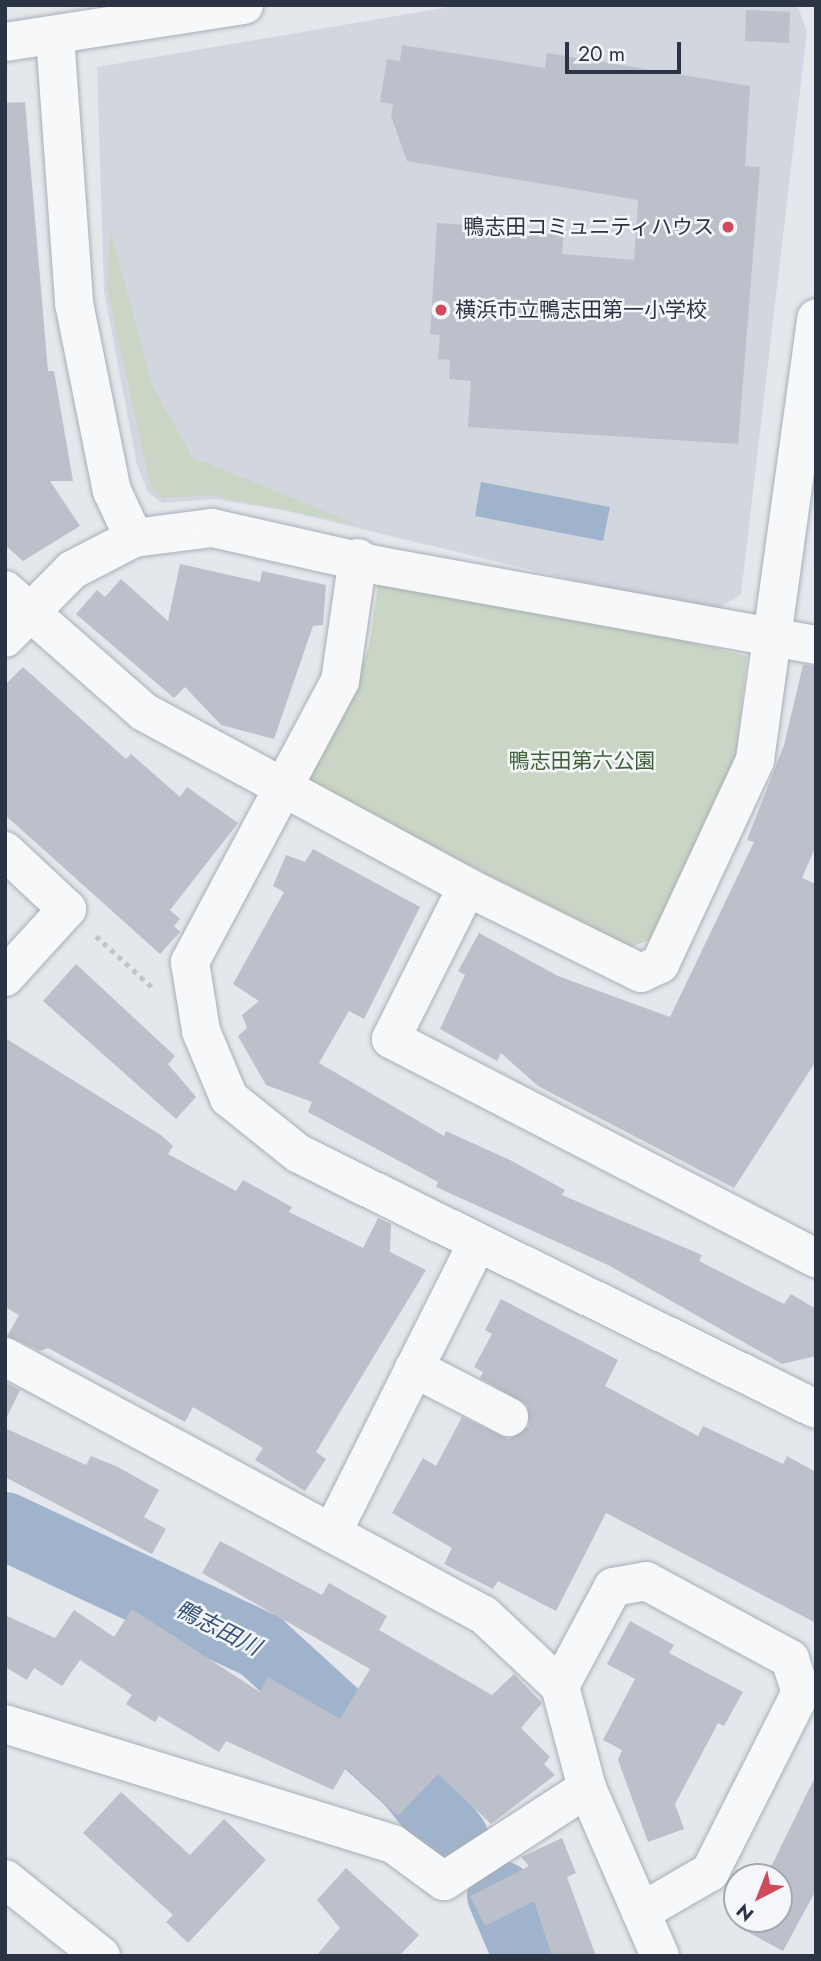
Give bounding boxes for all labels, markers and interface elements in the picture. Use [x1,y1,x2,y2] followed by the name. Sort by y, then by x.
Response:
[569,28,684,72] scale bar
[578,39,625,69] text: 20 m
[462,214,714,240] place label: 鴨志田コミュニティハウス
[720,219,736,235] marker: 鴨志田コミュニティハウス
[455,297,707,323] place label: 横浜市立鴨志田第一小学校
[433,302,449,318] marker: 横浜市立鴨志田第一小学校
[509,748,655,774] park label: 鴨志田第六公園
[171,1595,265,1661] water label: 鴨志田川
[723,1863,793,1933] north arrow
[730,1897,760,1928] text: N

